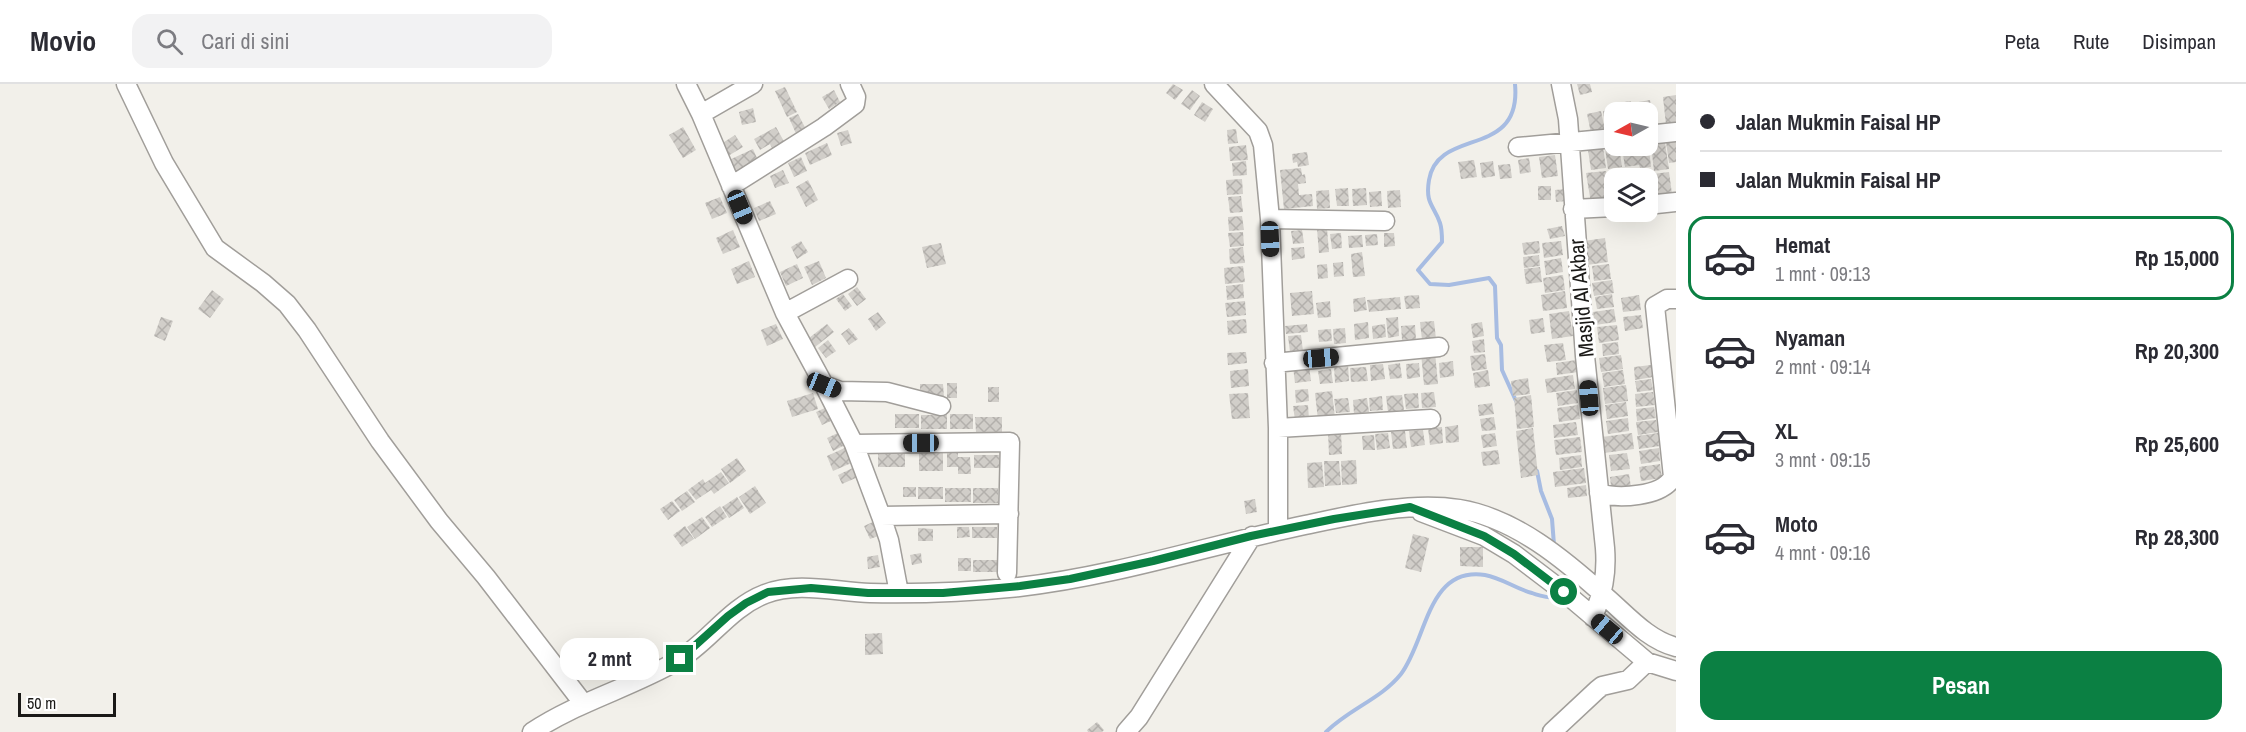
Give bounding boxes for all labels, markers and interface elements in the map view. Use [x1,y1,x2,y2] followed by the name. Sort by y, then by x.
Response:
[132,14,552,68] search box
[30,22,96,60] text: Movio
[153,25,186,58] icon: search
[201,26,290,56] text: Cari di sini
[2004,27,2040,56] text: Peta
[2073,27,2109,56] text: Rute
[2142,27,2216,56] text: Disimpan
[1604,102,1658,156] north arrow
[1604,102,1658,222] map controls
[1736,107,1941,137] text: Jalan Mukmin Faisal HP
[1736,165,1941,195] text: Jalan Mukmin Faisal HP
[1604,168,1658,222] button: layers
[725,187,755,227] car
[1260,221,1280,257] car
[1775,230,1830,260] text: Hemat
[1703,231,1757,285] icon: car
[1561,237,1601,358] street label: Masjid Al Akbar
[2135,243,2219,273] text: Rp 15,000
[1775,260,1871,287] text: 1 mnt · 09:13
[1775,323,1845,353] text: Nyaman
[1703,324,1757,378] icon: car
[2135,336,2219,366] text: Rp 20,300
[1302,347,1340,369] car
[1775,353,1871,380] text: 2 mnt · 09:14
[804,370,844,400] car
[1578,379,1600,417] car
[1775,416,1798,446] text: XL
[1703,417,1757,471] icon: car
[2135,429,2219,459] text: Rp 25,600
[903,434,939,452] car
[1775,446,1871,473] text: 3 mnt · 09:15
[1775,509,1818,539] text: Moto
[1703,510,1757,564] icon: car
[2135,522,2219,552] text: Rp 28,300
[1775,539,1871,566] text: 4 mnt · 09:16
[1550,578,1577,605] route start
[1587,611,1627,647] car
[560,638,659,680] callout: 2 mnt
[588,645,631,672] text: 2 mnt
[666,645,693,672] route end
[1700,651,2222,720] button: Pesan
[18,690,116,718] scale bar
[27,692,56,714] text: 50 m

